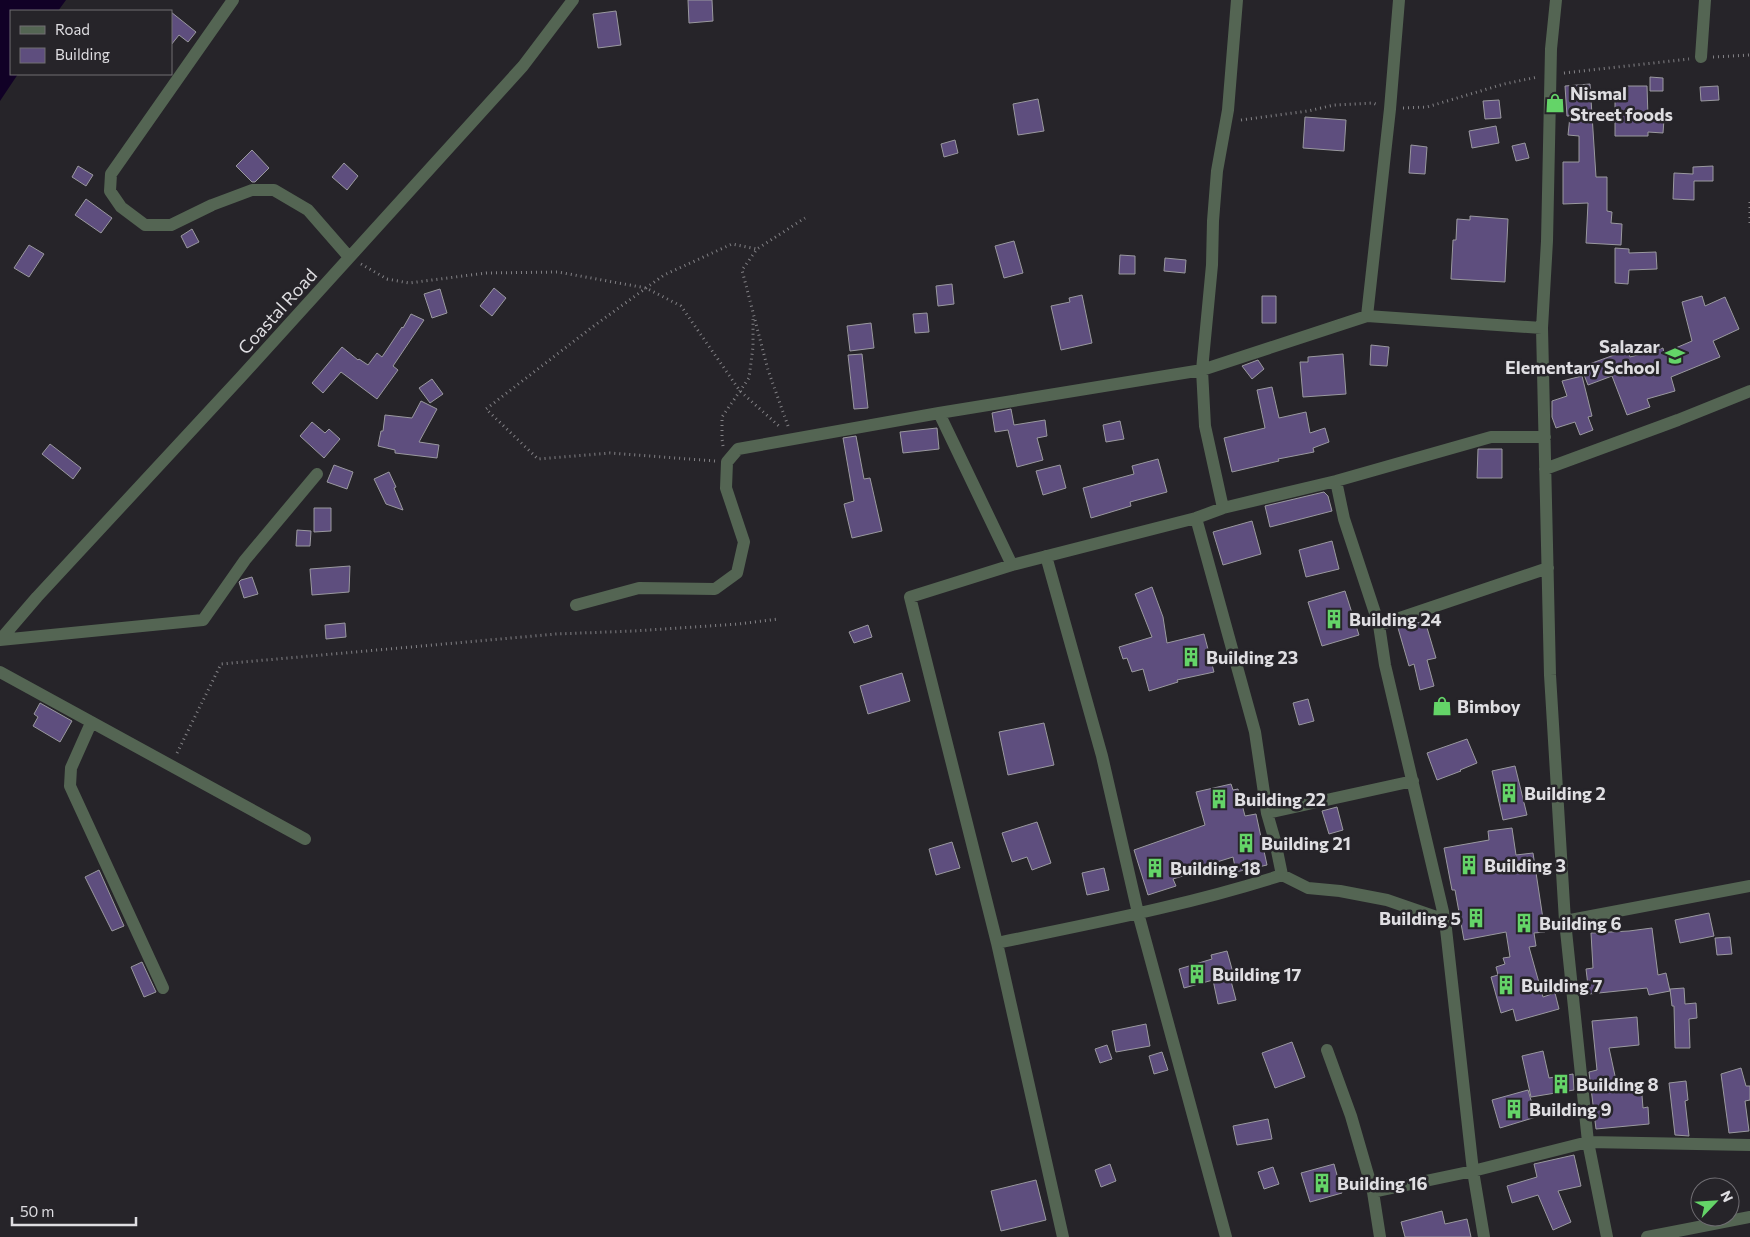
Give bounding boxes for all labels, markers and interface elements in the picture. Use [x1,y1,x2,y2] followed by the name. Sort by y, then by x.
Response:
[10,10,172,75] legend
[55,20,90,38] text: Road
[55,45,110,63] text: Building
[1570,82,1673,125] place label: Nismal Street foods
[1544,92,1566,114] shop icon: Nismal Street foods
[233,264,321,358] street label: Coastal Road
[1505,335,1661,378] place label: Salazar Elementary School
[1664,345,1686,367] school or university icon: Salazar Elementary School
[1323,608,1345,630] building icon: Building 24
[1349,608,1441,630] place label: Building 24
[1180,646,1202,668] building icon: Building 23
[1206,646,1298,668] place label: Building 23
[1431,695,1453,717] shop icon: Bimboy
[1457,695,1521,717] place label: Bimboy
[1498,782,1520,804] building icon: Building 2
[1524,782,1606,804] place label: Building 2
[1208,788,1230,810] building icon: Building 22
[1234,788,1326,810] place label: Building 22
[1235,832,1257,854] building icon: Building 21
[1261,832,1351,854] place label: Building 21
[1458,854,1480,876] building icon: Building 3
[1484,854,1566,876] place label: Building 3
[1144,857,1166,879] building icon: Building 18
[1170,857,1261,879] place label: Building 18
[1379,907,1461,929] place label: Building 5
[1465,907,1487,929] building icon: Building 5
[1513,912,1535,934] building icon: Building 6
[1539,912,1622,934] place label: Building 6
[1186,963,1208,985] building icon: Building 17
[1212,963,1302,985] place label: Building 17
[1495,974,1517,996] building icon: Building 7
[1521,974,1602,996] place label: Building 7
[1550,1073,1572,1095] building icon: Building 8
[1576,1073,1659,1095] place label: Building 8
[1503,1098,1525,1120] building icon: Building 9
[1529,1098,1612,1120] place label: Building 9
[1311,1172,1333,1194] building icon: Building 16
[1337,1172,1428,1194] place label: Building 16
[1690,1177,1740,1227] north arrow
[1717,1188,1737,1205] text: N
[12,1194,136,1226] scale bar
[20,1202,54,1220] text: 50 m

